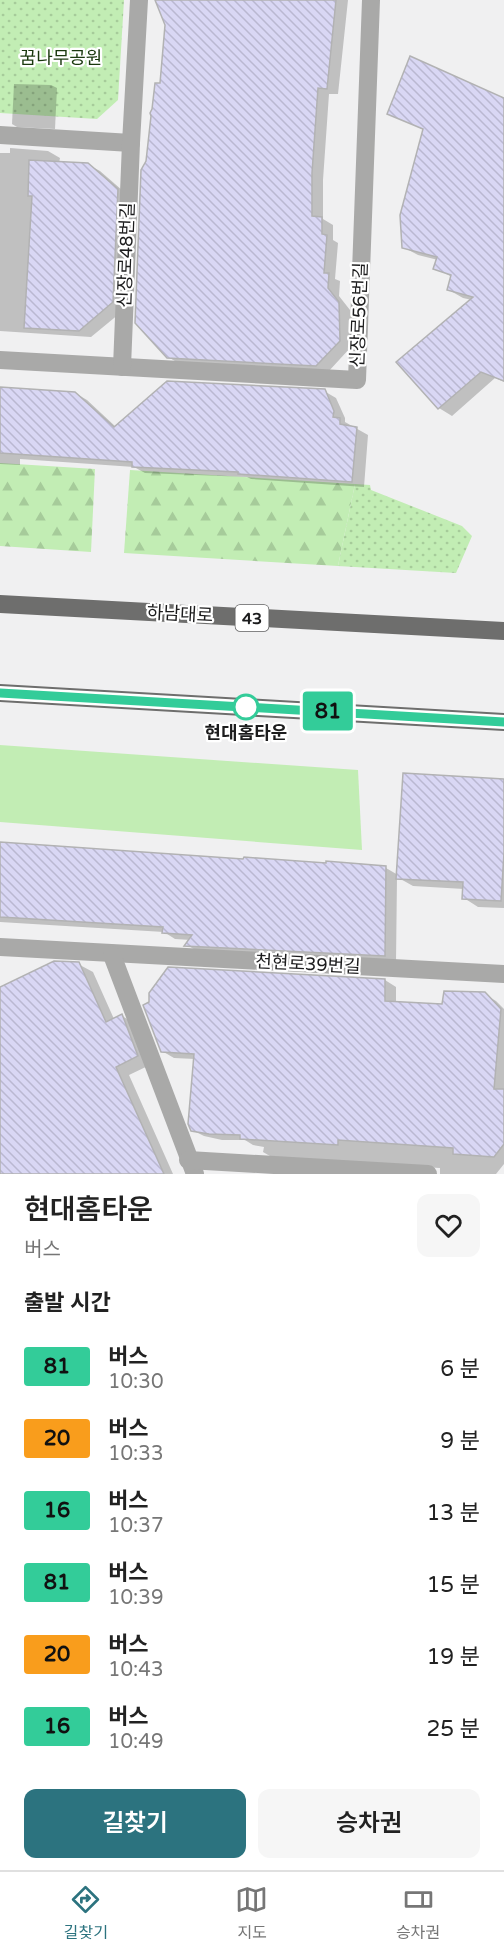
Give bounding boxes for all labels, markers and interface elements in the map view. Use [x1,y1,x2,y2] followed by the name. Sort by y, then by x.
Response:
[20,47,102,69] park label: 꿈나무공원
[113,202,139,308] street label: 신장로48번길
[346,262,372,368] street label: 신장로56번길
[146,601,214,627] street label: 하남대로
[236,605,268,631] road number: 43
[301,692,355,730] line badge: 81
[233,694,259,720] marker: 현대홈타운
[315,699,341,724] text: 81
[205,722,287,744] place label: 현대홈타운
[255,950,361,978] street label: 천현로39번길
[24,1193,153,1227] text: 현대홈타운
[417,1194,480,1257] button: heart
[24,1238,61,1262] text: 버스
[24,1290,111,1316] text: 출발 시간
[108,1344,148,1370] text: 버스
[44,1354,70,1379] text: 81
[440,1356,480,1382] text: 6 분
[108,1370,163,1394] text: 10:30
[108,1416,148,1442] text: 버스
[44,1426,70,1451] text: 20
[440,1428,480,1454] text: 9 분
[108,1442,163,1466] text: 10:33
[108,1488,148,1514] text: 버스
[44,1498,70,1523] text: 16
[426,1500,480,1526] text: 13 분
[108,1514,163,1538] text: 10:37
[108,1560,148,1586] text: 버스
[44,1570,70,1595] text: 81
[426,1572,480,1598] text: 15 분
[108,1586,163,1610] text: 10:39
[108,1632,148,1658] text: 버스
[44,1642,70,1667] text: 20
[426,1644,480,1670] text: 19 분
[108,1658,163,1682] text: 10:43
[108,1704,148,1730] text: 버스
[44,1714,70,1739] text: 16
[426,1716,480,1742] text: 25 분
[108,1730,163,1754] text: 10:49
[24,1789,246,1858] button: 길찾기
[258,1789,480,1858] button: 승차권
[64,1883,108,1943] tab: 길찾기
[235,1883,268,1943] tab: 지도
[396,1883,440,1943] tab: 승차권

